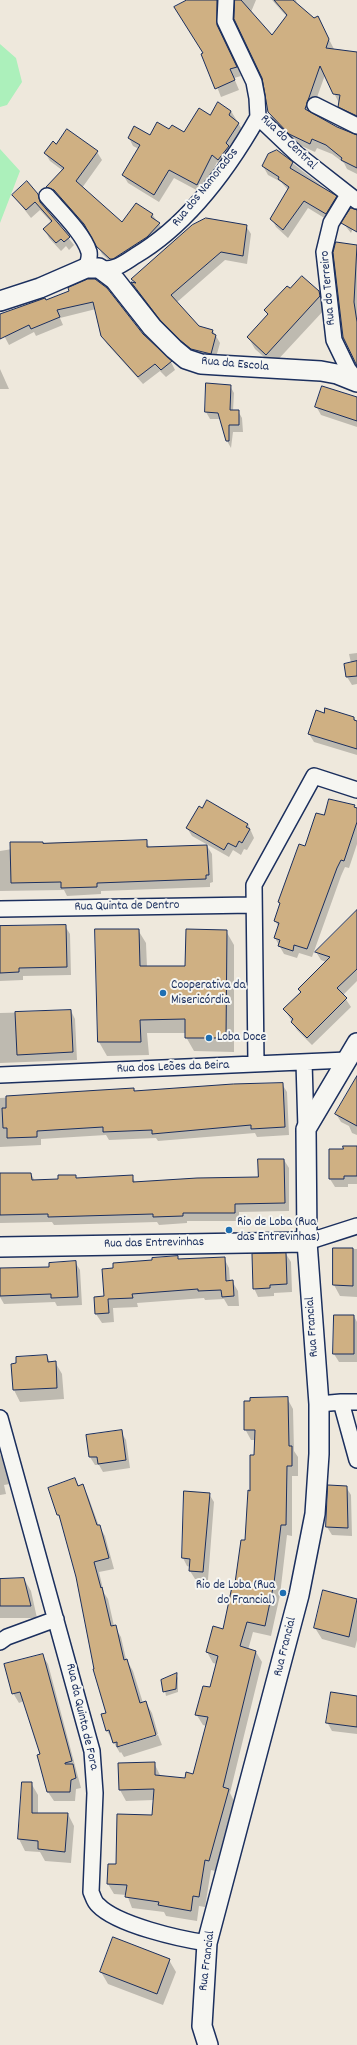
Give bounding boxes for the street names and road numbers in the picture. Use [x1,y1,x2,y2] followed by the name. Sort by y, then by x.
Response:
[256,112,320,174] street label: Rua do Central
[169,145,243,231] street label: Rua dos Namorados
[318,250,340,326] street label: Rua do Terreiro
[201,354,269,376] street label: Rua da Escola
[74,898,180,916] street label: Rua Quinta de Dentro
[116,1058,230,1078] street label: Rua dos Leões da Beira
[104,1235,204,1253] street label: Rua das Entrevinhas
[303,1296,323,1358] street label: Rua Francial
[271,1616,301,1678] street label: Rua Francial
[61,1662,101,1772] street label: Rua da Quinta de Fora
[197,1930,219,1992] street label: Rua Francial

